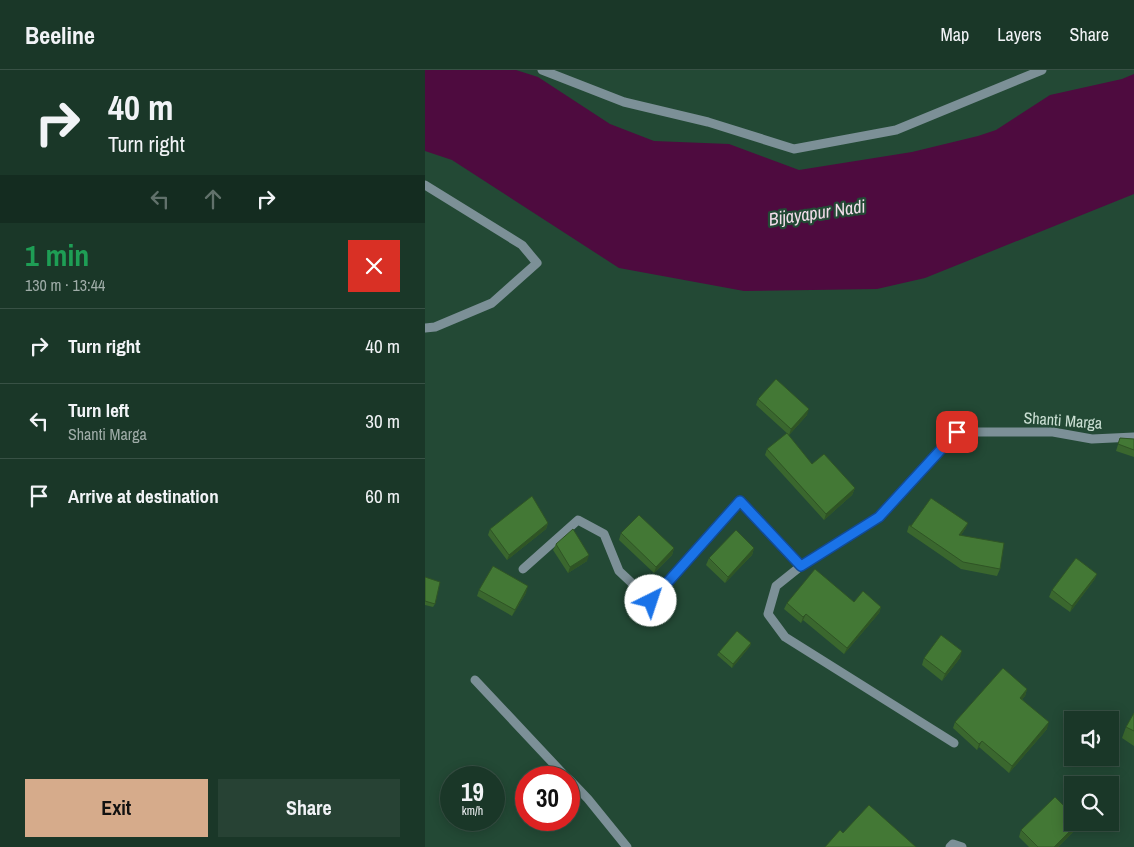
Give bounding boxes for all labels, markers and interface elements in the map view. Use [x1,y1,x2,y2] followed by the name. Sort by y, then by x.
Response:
[25,19,95,51] text: Beeline
[941,22,969,47] text: Map
[997,22,1042,47] text: Layers
[1070,22,1109,47] text: Share
[108,84,173,131] text: 40 m
[25,90,90,155] icon: right
[108,129,185,159] text: Turn right
[146,185,174,213] icon: left
[199,185,227,213] icon: ahead
[252,185,280,213] icon: right
[767,193,867,232] water label: Bijayapur Nadi
[25,235,89,275] text: 1 min
[348,240,400,292] button: close
[25,274,105,296] text: 130 m · 13:44
[25,332,53,360] icon: right
[68,333,140,359] text: Turn right
[365,333,400,359] text: 40 m
[68,397,129,423] text: Turn left
[1023,406,1104,434] street label: Shanti Marga
[25,407,53,435] icon: left
[365,408,400,434] text: 30 m
[936,411,978,453] pin
[943,418,971,446] icon: arrive
[68,423,147,445] text: Shanti Marga
[25,482,53,510] icon: arrive
[68,483,219,509] text: Arrive at destination
[365,483,400,509] text: 60 m
[624,574,676,626] position arrow
[1064,711,1119,831] map controls
[1064,711,1119,766] button: sound
[515,766,580,831] speed limit sign: 30
[461,775,484,809] text: 19
[1064,776,1119,831] button: search
[25,779,208,837] button: Exit
[218,779,400,837] button: Share
[462,803,483,819] text: km/h

